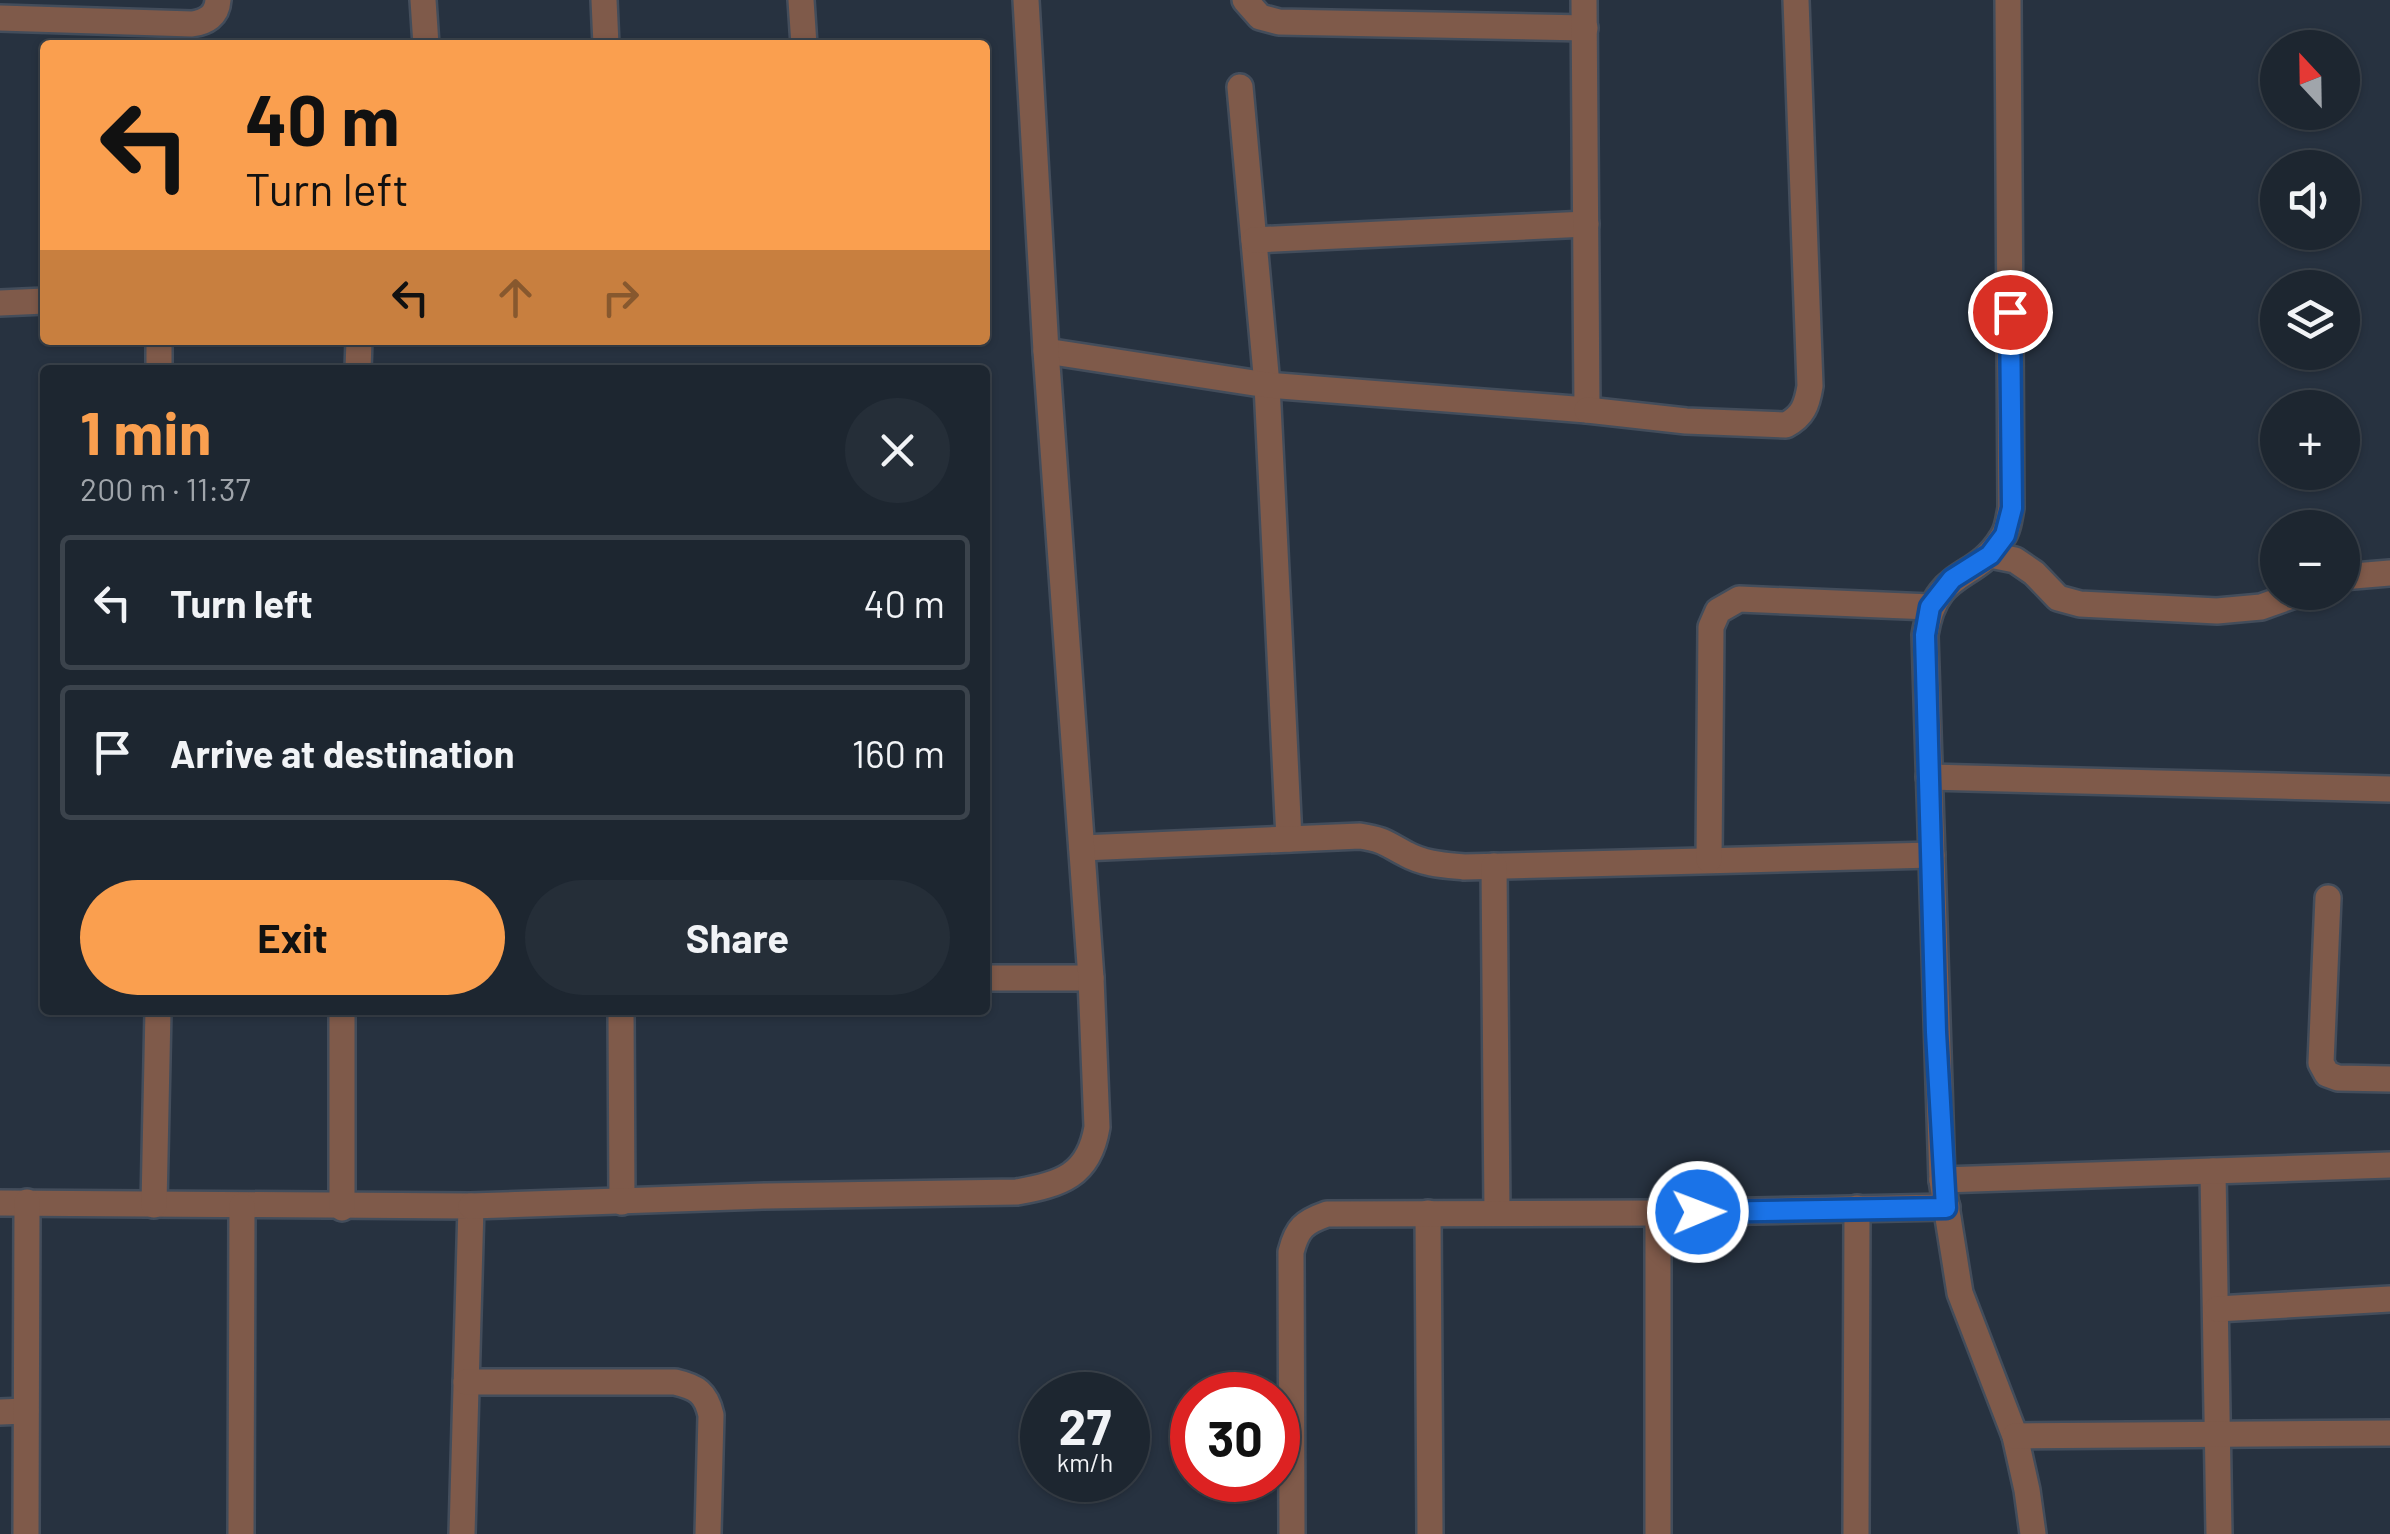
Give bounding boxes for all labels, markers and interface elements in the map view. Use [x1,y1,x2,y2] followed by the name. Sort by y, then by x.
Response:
[2260,30,2360,130] north arrow
[2260,30,2360,610] map controls
[245,76,400,160] text: 40 m
[80,80,210,210] icon: left
[2260,150,2360,250] button: sound
[245,161,409,215] text: Turn left
[383,270,438,325] icon: left
[488,270,543,325] icon: ahead
[593,270,648,325] icon: right
[1968,270,2053,355] pin
[2260,270,2360,370] button: layers
[1983,285,2038,340] icon: arrive
[2260,390,2360,490] button: +
[80,395,211,467] text: 1 min
[845,398,950,503] button: close
[80,469,251,507] text: 200 m · 11:37
[2260,510,2360,610] button: −
[85,575,140,630] icon: left
[170,580,313,626] text: Turn left
[864,580,945,626] text: 40 m
[85,725,140,780] icon: arrive
[170,730,515,776] text: Arrive at destination
[852,730,945,776] text: 160 m
[80,880,505,995] button: Exit
[525,880,950,995] button: Share
[1646,1160,1750,1264] position arrow
[1170,1372,1300,1502] speed limit sign: 30
[1059,1395,1111,1455] text: 27
[1057,1447,1113,1477] text: km/h

